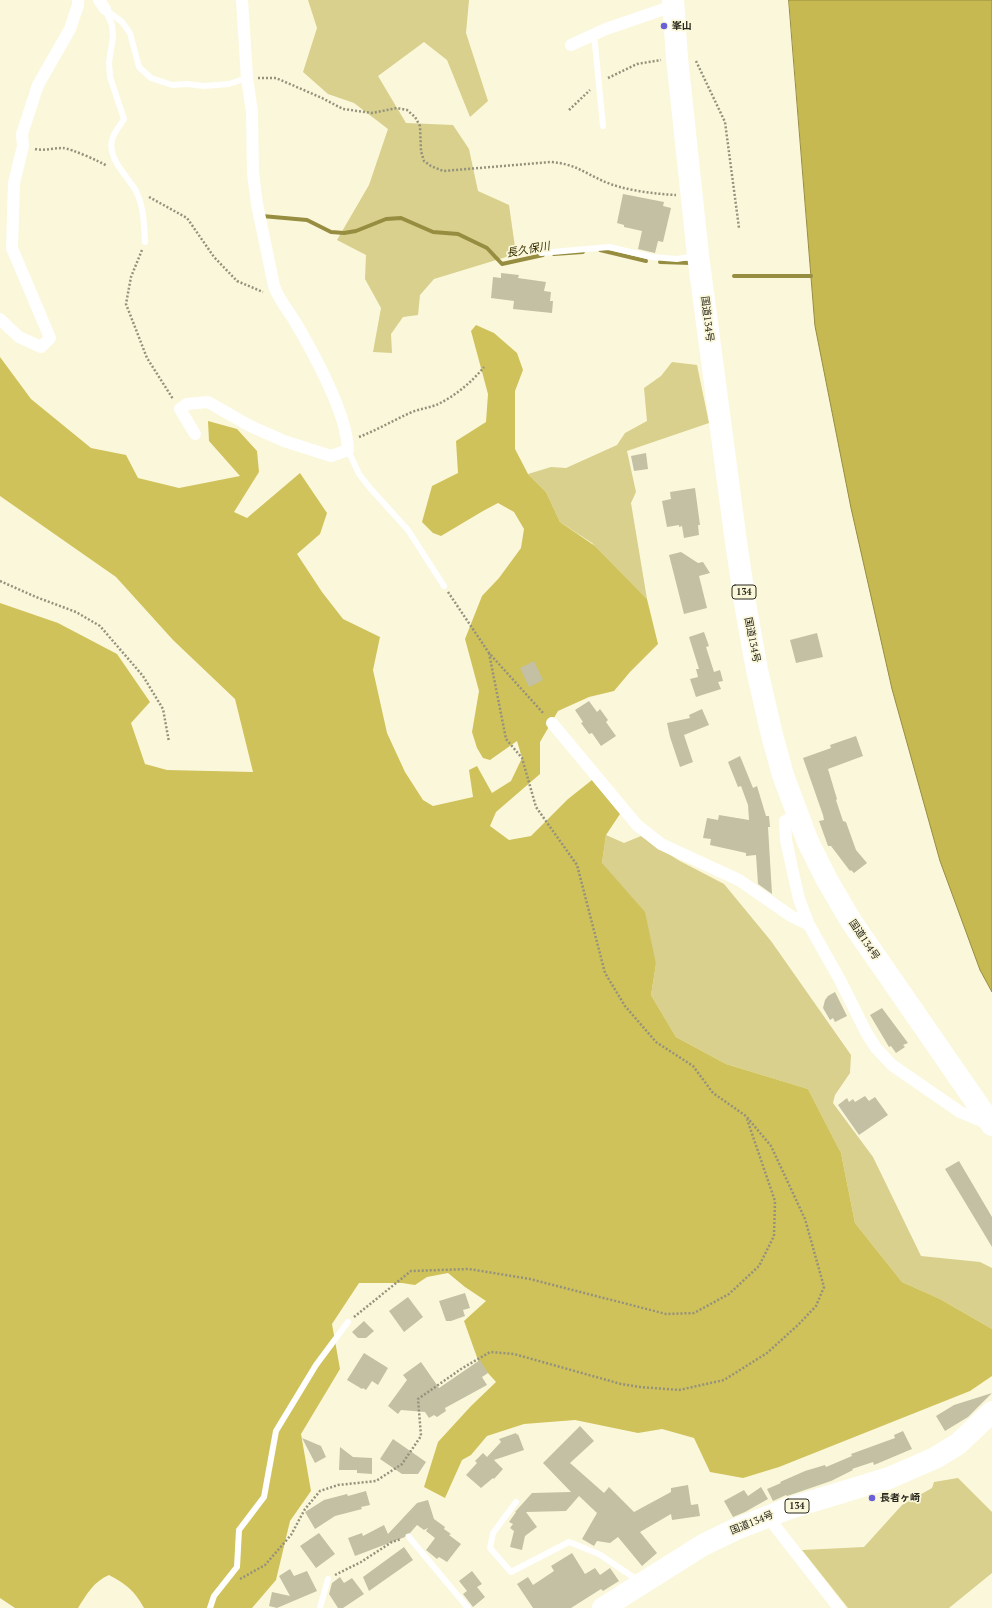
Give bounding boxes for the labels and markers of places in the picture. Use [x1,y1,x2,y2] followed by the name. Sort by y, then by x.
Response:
[672,20,692,32] place label: 峯山
[659,21,669,31] marker: 峯山
[880,1492,920,1504] place label: 長者ヶ崎
[867,1493,877,1503] marker: 長者ヶ崎

